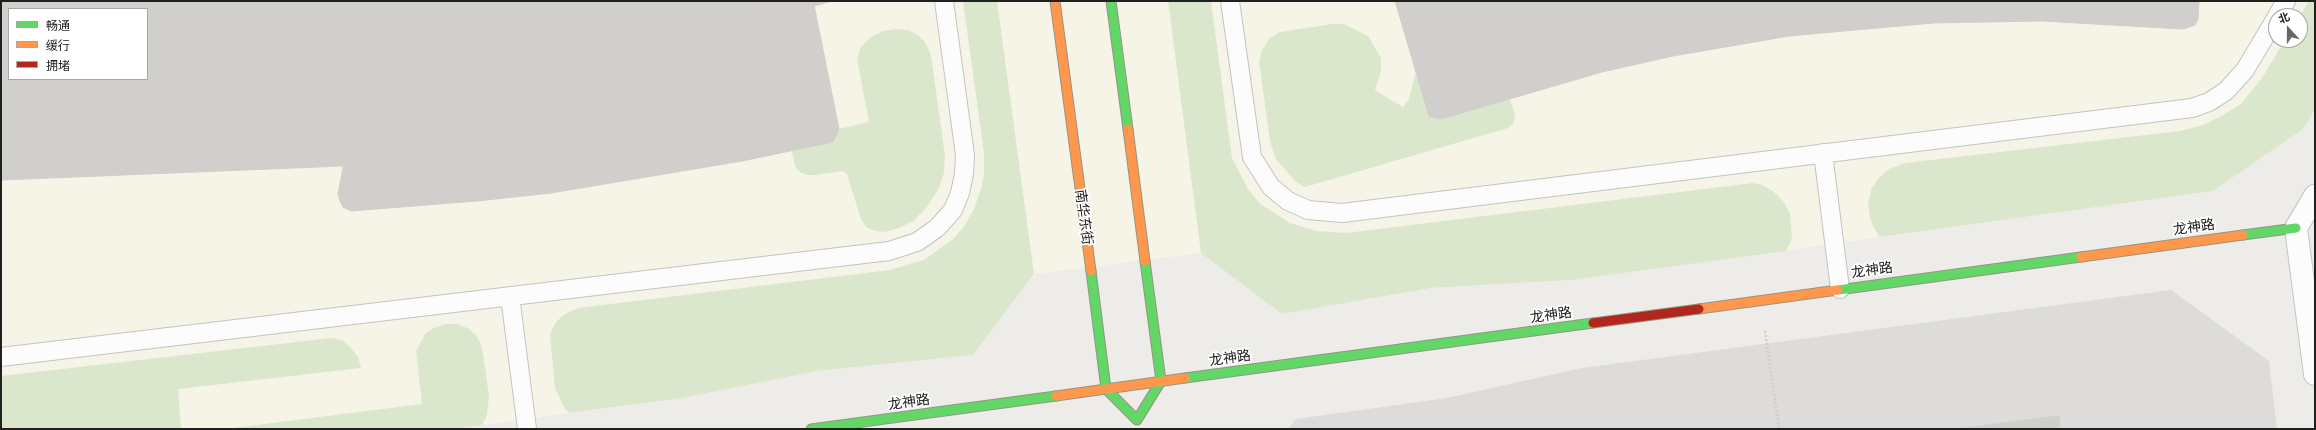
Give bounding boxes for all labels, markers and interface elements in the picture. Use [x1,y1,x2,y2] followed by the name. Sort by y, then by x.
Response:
[8,8,148,80] legend
[2268,8,2308,48] north arrow
[2277,10,2291,25] text: 北
[46,19,70,32] text: 畅通
[46,39,70,52] text: 缓行
[46,59,70,72] text: 拥堵
[1072,188,1096,246] street label: 南华东街
[2172,216,2216,238] street label: 龙神路
[1850,259,1894,281] street label: 龙神路
[1529,304,1573,326] street label: 龙神路
[1208,347,1252,369] street label: 龙神路
[887,391,931,413] street label: 龙神路

